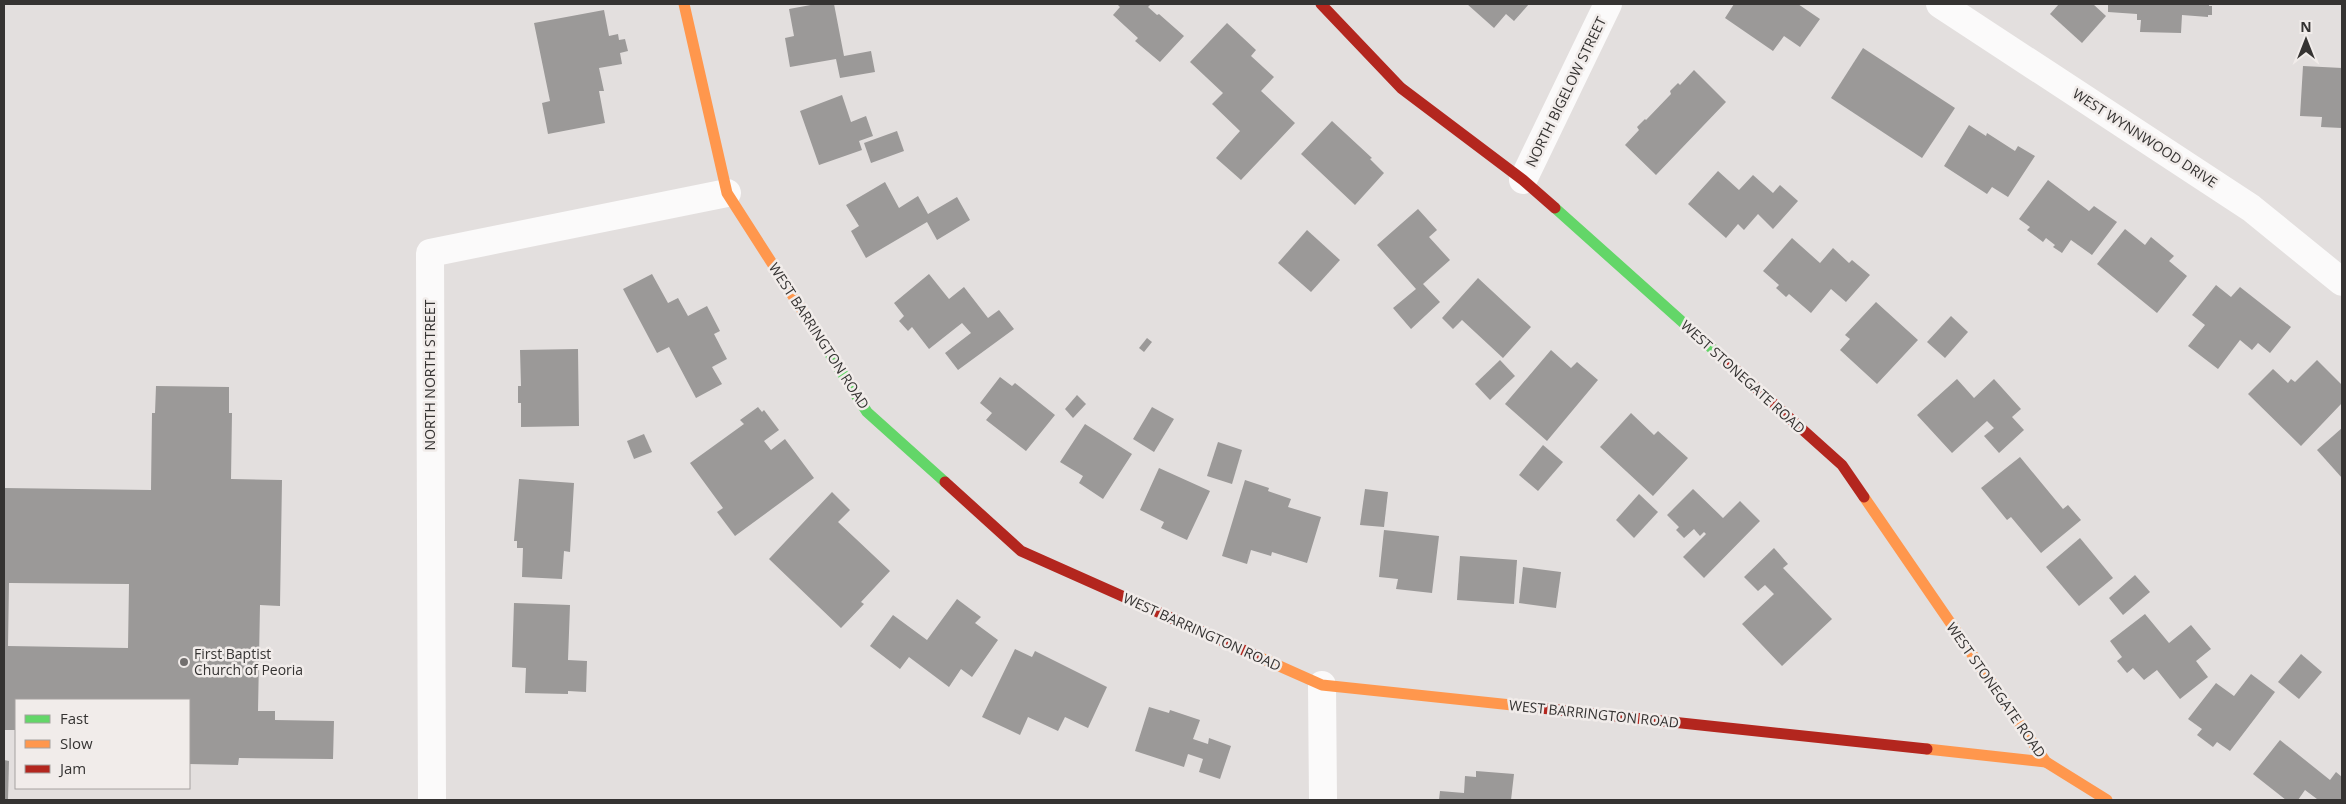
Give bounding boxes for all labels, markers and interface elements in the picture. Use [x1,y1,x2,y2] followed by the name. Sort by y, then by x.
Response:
[1521,13,1610,170] street label: NORTH BIGELOW STREET
[2281,15,2331,65] north arrow
[2300,17,2312,36] text: N
[2069,84,2221,192] street label: WEST WYNNWOOD DRIVE
[765,259,874,413] street label: WEST BARRINGTON ROAD
[420,299,439,450] street label: NORTH NORTH STREET
[1677,316,1810,438] street label: WEST STONEGATE ROAD
[1120,588,1284,675] street label: WEST BARRINGTON ROAD
[1942,618,2050,761] street label: WEST STONEGATE ROAD
[194,644,303,679] place label: First Baptist Church of Peoria
[178,656,190,668] marker: First Baptist Church of Peoria
[1508,695,1680,732] street label: WEST BARRINGTON ROAD
[15,699,190,789] legend
[60,708,89,728] text: Fast
[60,733,93,753] text: Slow
[58,758,86,778] text: Jam

